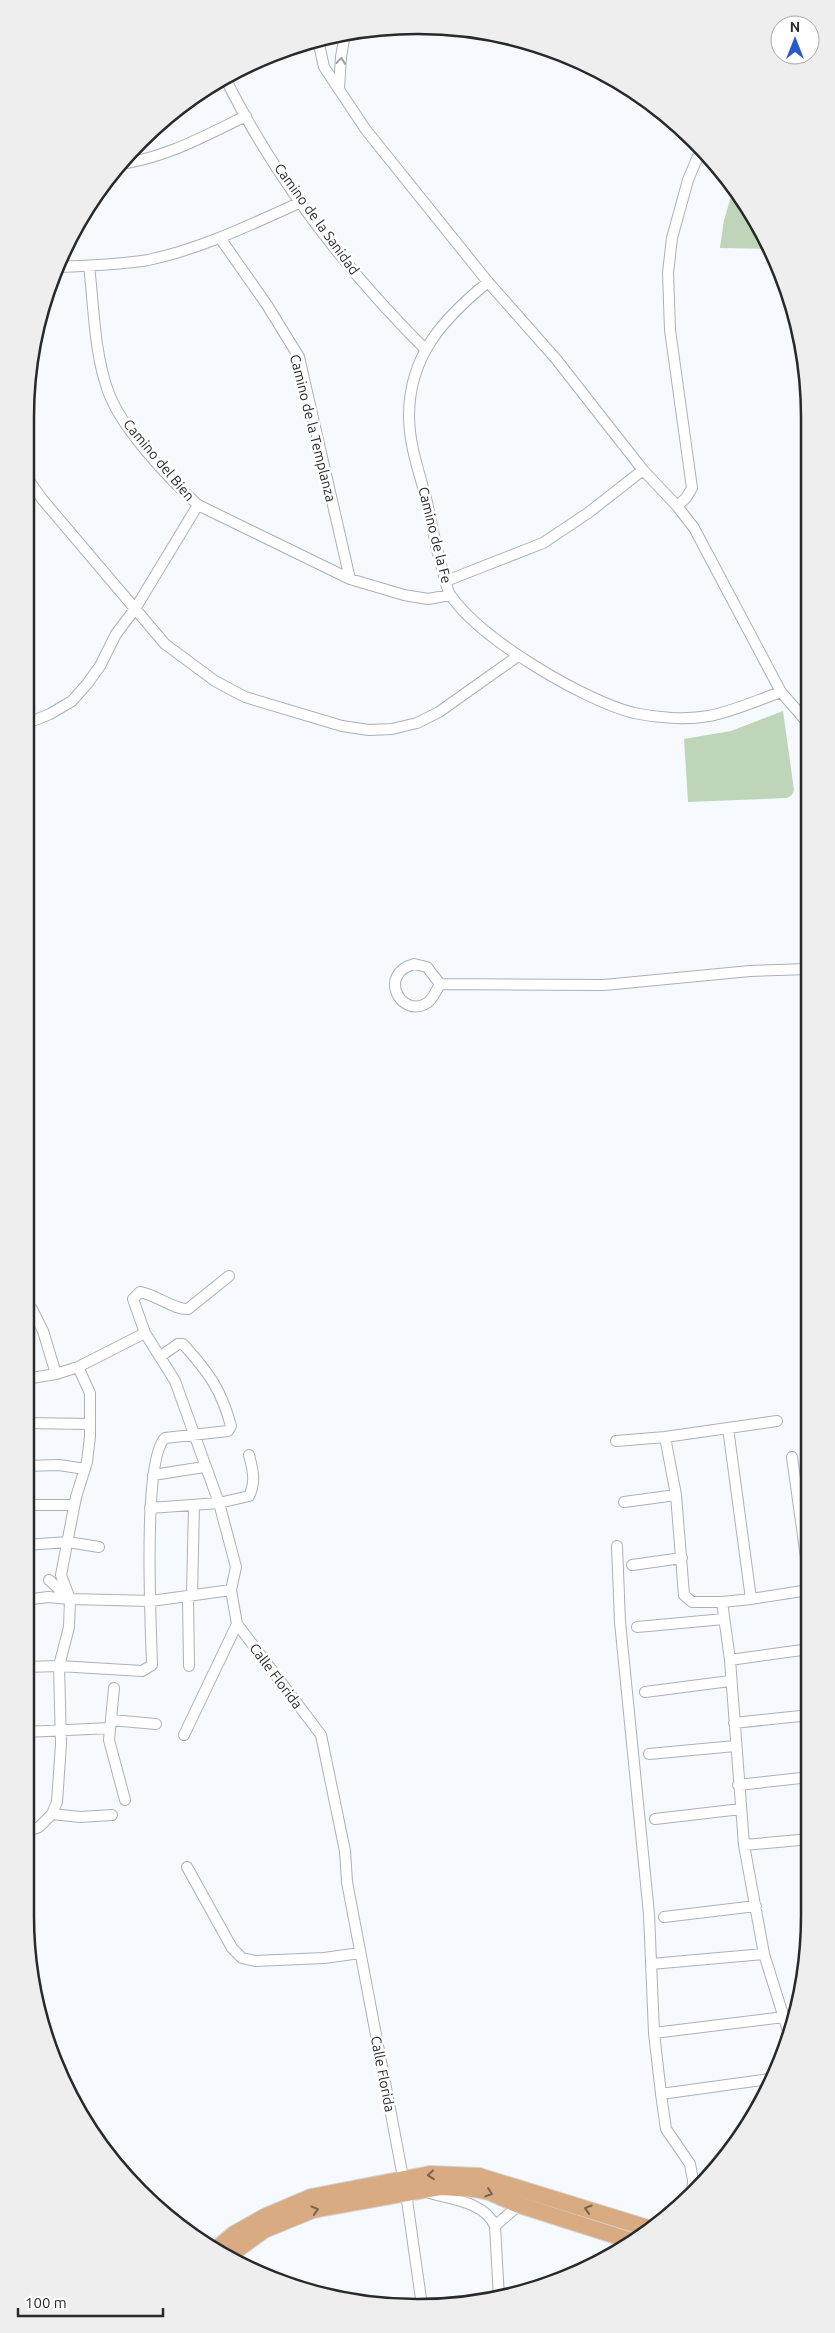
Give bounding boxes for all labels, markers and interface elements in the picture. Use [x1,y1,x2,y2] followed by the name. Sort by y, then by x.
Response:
[770,15,820,65] north arrow
[790,19,800,35] text: N
[335,56,346,64] one-way arrow
[271,160,363,278] street label: Camino de la Sanidad
[287,353,339,503] street label: Camino de la Templanza
[120,416,198,504] street label: Camino del Bien
[415,485,455,585] street label: Camino de la Fe
[246,1640,306,1712] street label: Calle Florida
[368,2034,398,2114] street label: Calle Florida
[426,2169,434,2180] one-way arrow
[484,2187,492,2197] one-way arrow
[311,2205,319,2215] one-way arrow
[584,2205,593,2215] one-way arrow
[18,2286,162,2318] scale bar
[25,2294,67,2311] text: 100 m

